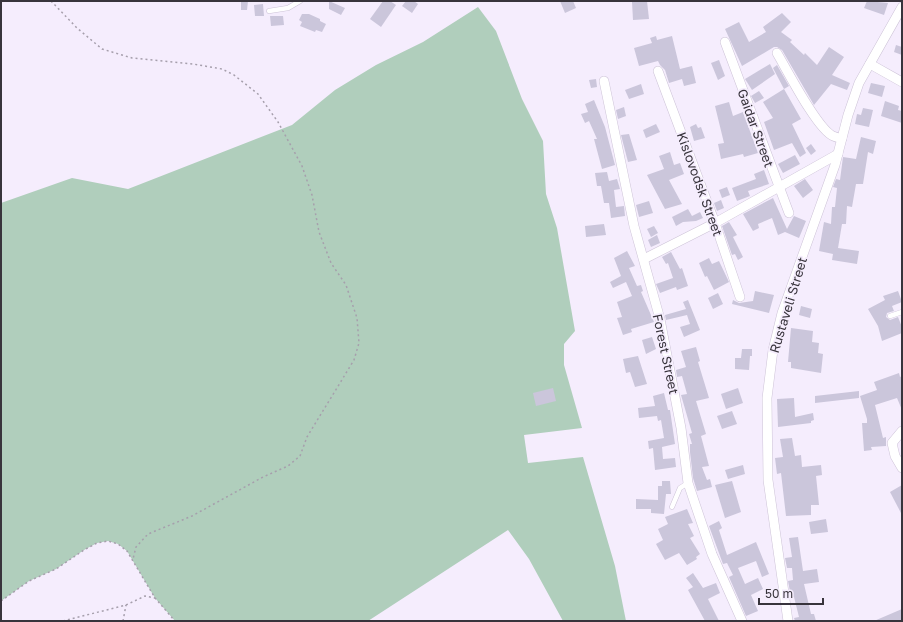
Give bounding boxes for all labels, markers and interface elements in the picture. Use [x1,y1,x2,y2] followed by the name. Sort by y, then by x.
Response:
[734,87,778,169] street label: Gaidar Street
[674,130,726,238] street label: Kislovodsk Street
[766,255,810,355] street label: Rustaveli Street
[650,312,682,396] street label: Forest Street
[759,580,823,606] scale bar
[765,586,793,601] text: 50 m

